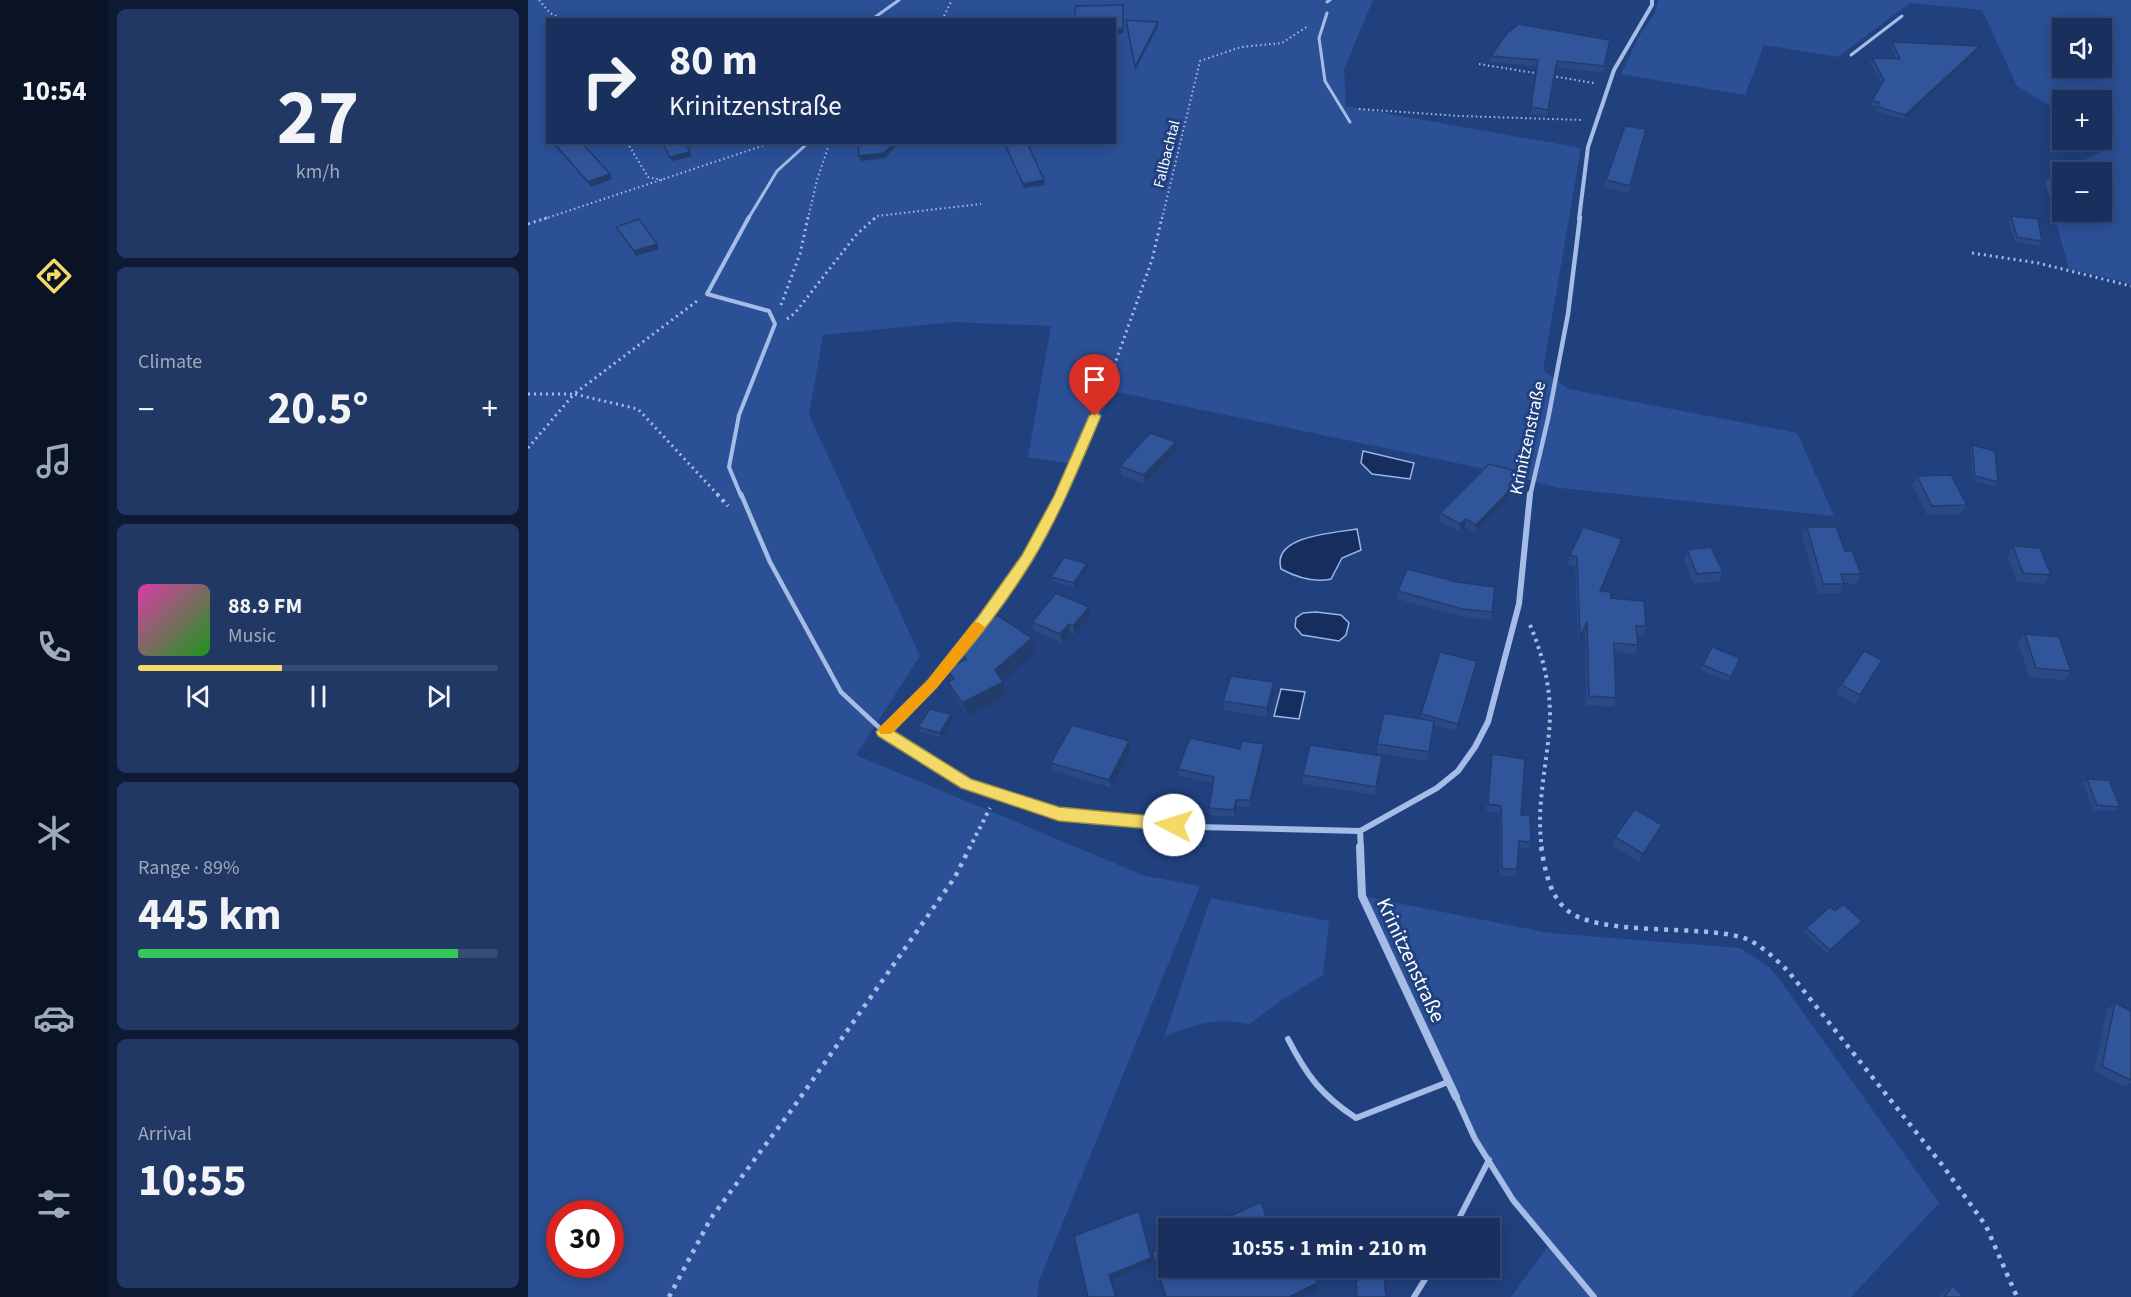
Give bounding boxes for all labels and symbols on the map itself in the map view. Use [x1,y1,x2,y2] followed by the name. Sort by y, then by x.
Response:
[1148,118,1186,190] street label: Fallbachtal
[1069,354,1120,416] pin
[1504,379,1552,497] street label: Krinitzenstraße
[1142,793,1206,857] position arrow
[1369,893,1453,1027] street label: Krinitzenstraße
[546,1200,624,1278] speed limit sign: 30

